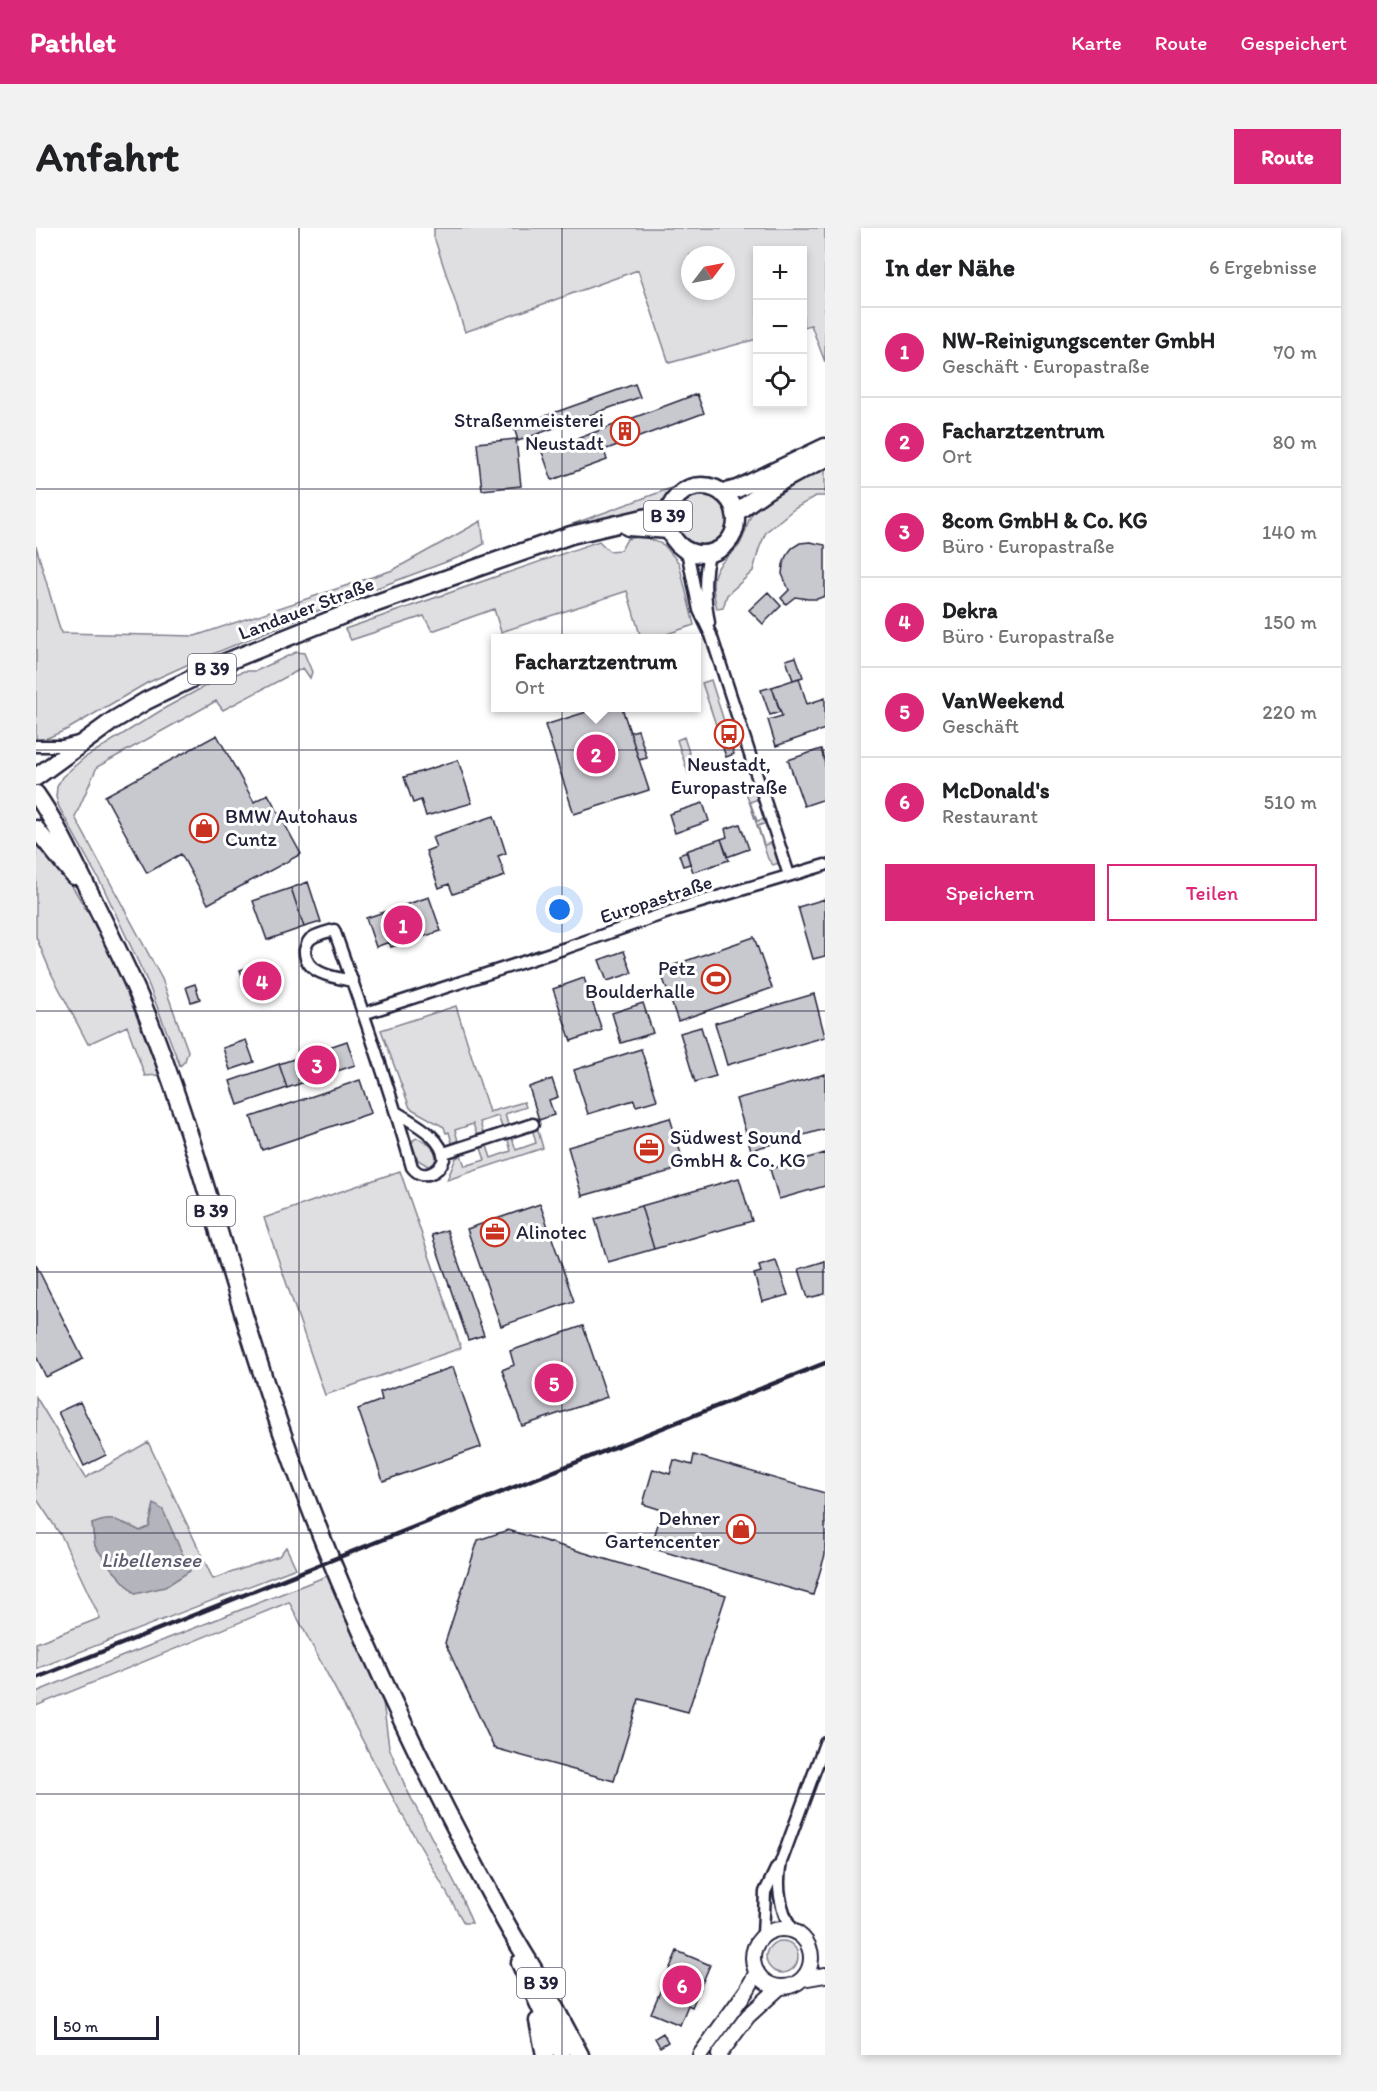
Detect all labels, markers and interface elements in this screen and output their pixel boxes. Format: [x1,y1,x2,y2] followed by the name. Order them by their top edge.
[30,25,116,59] text: Pathlet
[1071,30,1122,55] text: Karte
[1155,30,1208,55] text: Route
[1241,30,1347,55] text: Gespeichert
[1234,129,1341,184] button: Route
[36,131,179,182] text: Anfahrt
[681,246,735,300] north arrow
[753,246,807,408] map controls
[753,246,807,300] button: +
[885,251,1015,283] text: In der Nähe
[1209,255,1317,279] text: 6 Ergebnisse
[753,300,807,354] button: −
[942,327,1215,354] text: NW-Reinigungscenter GmbH
[900,340,909,364] text: 1
[1273,340,1317,364] text: 70 m
[753,354,807,408] button: locate
[942,354,1149,378] text: Geschäft · Europastraße
[454,408,604,455] place label: Straßenmeisterei Neustadt
[609,415,641,447] building icon: Straßenmeisterei Neustadt
[942,417,1104,444] text: Facharztzentrum
[899,430,910,454] text: 2
[1272,430,1317,454] text: 80 m
[942,444,972,468] text: Ort
[644,501,692,531] road number: B 39
[942,507,1148,534] text: 8com GmbH & Co. KG
[899,520,910,544] text: 3
[1262,520,1317,544] text: 140 m
[942,534,1115,558] text: Büro · Europastraße
[235,571,377,645] street label: Landauer Straße
[942,597,998,624] text: Dekra
[898,610,911,634] text: 4
[1264,610,1317,634] text: 150 m
[942,624,1115,648] text: Büro · Europastraße
[491,634,701,712] popup
[515,648,677,675] text: Facharztzentrum
[188,654,236,684] road number: B 39
[515,675,545,699] text: Ort
[942,687,1064,714] text: VanWeekend
[899,700,910,724] text: 5
[1262,700,1317,724] text: 220 m
[942,714,1019,738] text: Geschäft
[713,718,745,750] bus stop icon: Neustadt, Europastraße
[576,732,616,776] pin: 2
[671,752,787,799] place label: Neustadt, Europastraße
[942,777,1050,804] text: McDonald's
[899,790,910,814] text: 6
[1264,790,1317,814] text: 510 m
[225,804,358,851] place label: BMW Autohaus Cuntz
[942,804,1038,828] text: Restaurant
[188,812,220,844] shop icon: BMW Autohaus Cuntz
[885,864,1095,921] button: Speichern
[1107,864,1317,921] button: Teilen
[597,870,715,928] street label: Europastraße
[545,895,574,924] your location
[384,902,422,948] pin: 1
[585,956,695,1003] place label: Petz Boulderhalle
[242,958,282,1004] pin: 4
[700,963,732,995] sports icon: Petz Boulderhalle
[298,1042,336,1088] pin: 3
[670,1125,806,1172] place label: Südwest Sound GmbH & Co. KG
[633,1132,665,1164] office icon: Südwest Sound GmbH & Co. KG
[187,1196,235,1226] road number: B 39
[479,1216,511,1248] office icon: Alinotec
[516,1220,587,1244] place label: Alinotec
[534,1360,574,1406] pin: 5
[605,1506,720,1553] place label: Dehner Gartencenter
[725,1513,757,1545] shop icon: Dehner Gartencenter
[101,1547,202,1572] water label: Libellensee
[662,1962,702,2008] pin: 6
[517,1968,565,1998] road number: B 39
[54,2013,159,2040] scale bar
[63,2017,98,2036] text: 50 m

